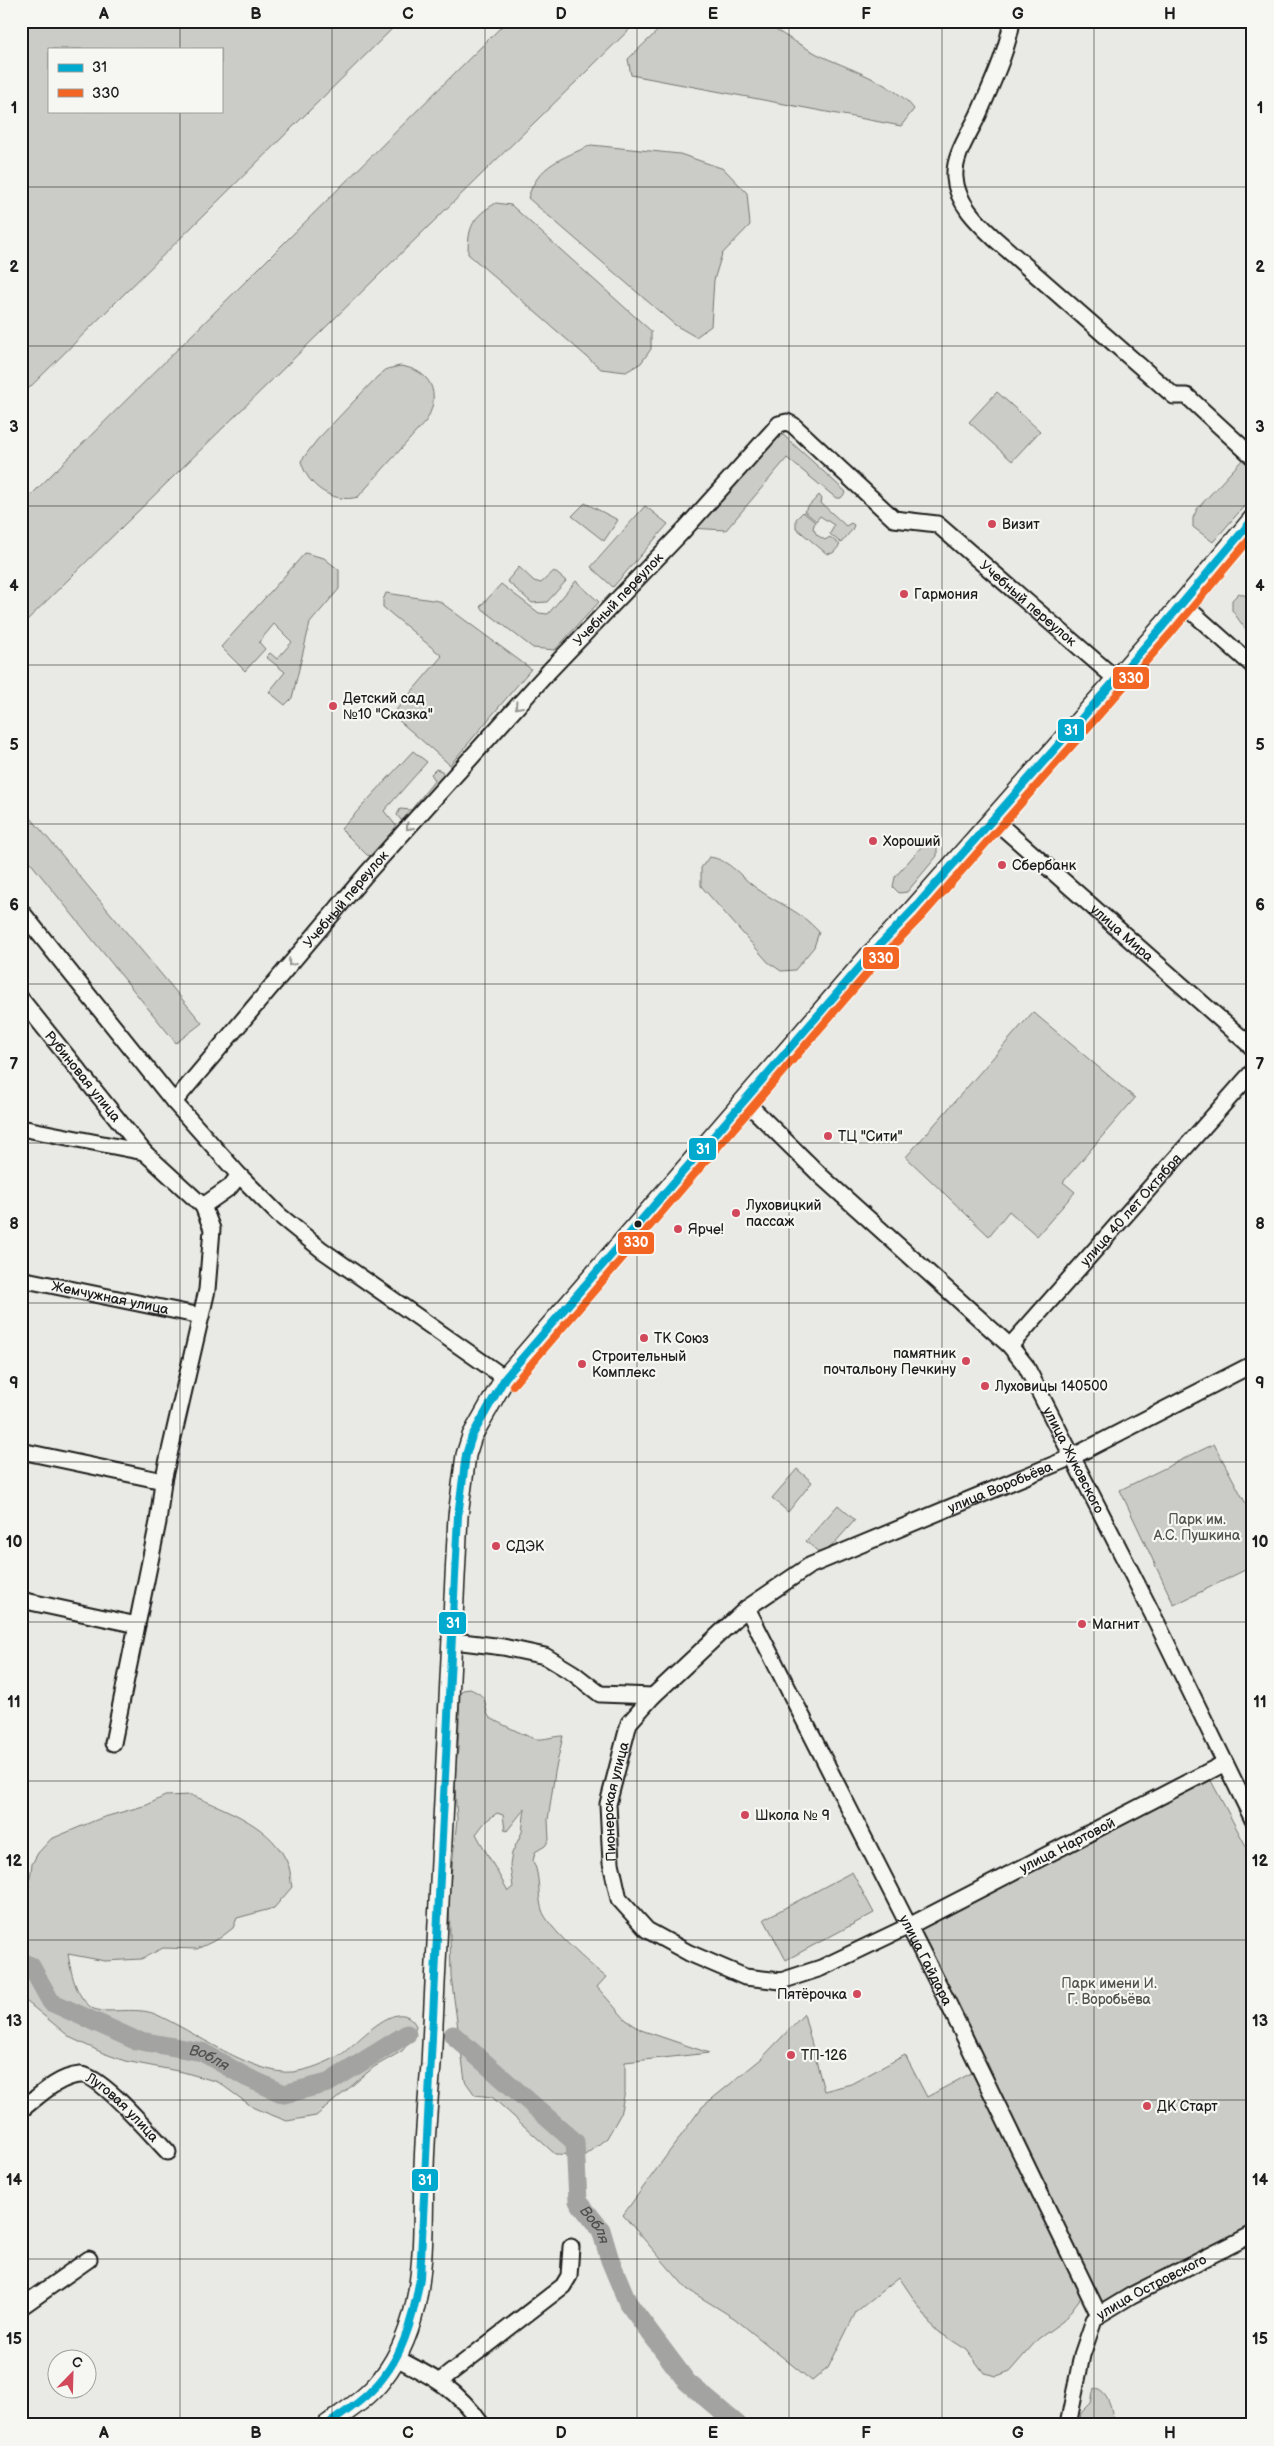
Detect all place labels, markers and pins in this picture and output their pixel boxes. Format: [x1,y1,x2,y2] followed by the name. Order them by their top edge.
[1002,516,1040,533] place label: Визит
[986,518,998,530] marker: Визит
[914,586,978,603] place label: Гармония
[898,588,910,600] marker: Гармония
[343,690,433,723] place label: Детский сад №10 "Сказка"
[327,700,339,712] marker: Детский сад №10 "Сказка"
[883,833,941,850] place label: Хороший
[867,835,879,847] marker: Хороший
[1012,857,1077,874] place label: Сбербанк
[996,859,1008,871] marker: Сбербанк
[838,1128,903,1145] place label: ТЦ "Сити"
[822,1130,834,1142] marker: ТЦ "Сити"
[745,1197,822,1230] place label: Луховицкий пассаж
[730,1207,742,1219] marker: Луховицкий пассаж
[633,1219,643,1229] unlabelled marker
[688,1221,724,1238] place label: Ярче!
[672,1223,684,1235] marker: Ярче!
[654,1330,709,1347] place label: ТК Союз
[638,1332,650,1344] marker: ТК Союз
[823,1345,957,1378] place label: памятник почтальону Печкину
[592,1348,686,1381] place label: Строительный Комплекс
[960,1355,972,1367] marker: памятник почтальону Печкину
[576,1358,588,1370] marker: Строительный Комплекс
[994,1378,1108,1395] place label: Луховицы 140500
[979,1380,991,1392] marker: Луховицы 140500
[506,1538,545,1555] place label: СДЭК
[490,1540,502,1552] marker: СДЭК
[1092,1616,1140,1633] place label: Магнит
[1076,1618,1088,1630] marker: Магнит
[755,1807,830,1824] place label: Школа № 9
[739,1809,751,1821] marker: Школа № 9
[777,1986,848,2003] place label: Пятёрочка
[851,1988,863,2000] marker: Пятёрочка
[801,2047,847,2064] place label: ТП-126
[785,2049,797,2061] marker: ТП-126
[1157,2098,1218,2115] place label: ДК Старт
[1141,2100,1153,2112] marker: ДК Старт

